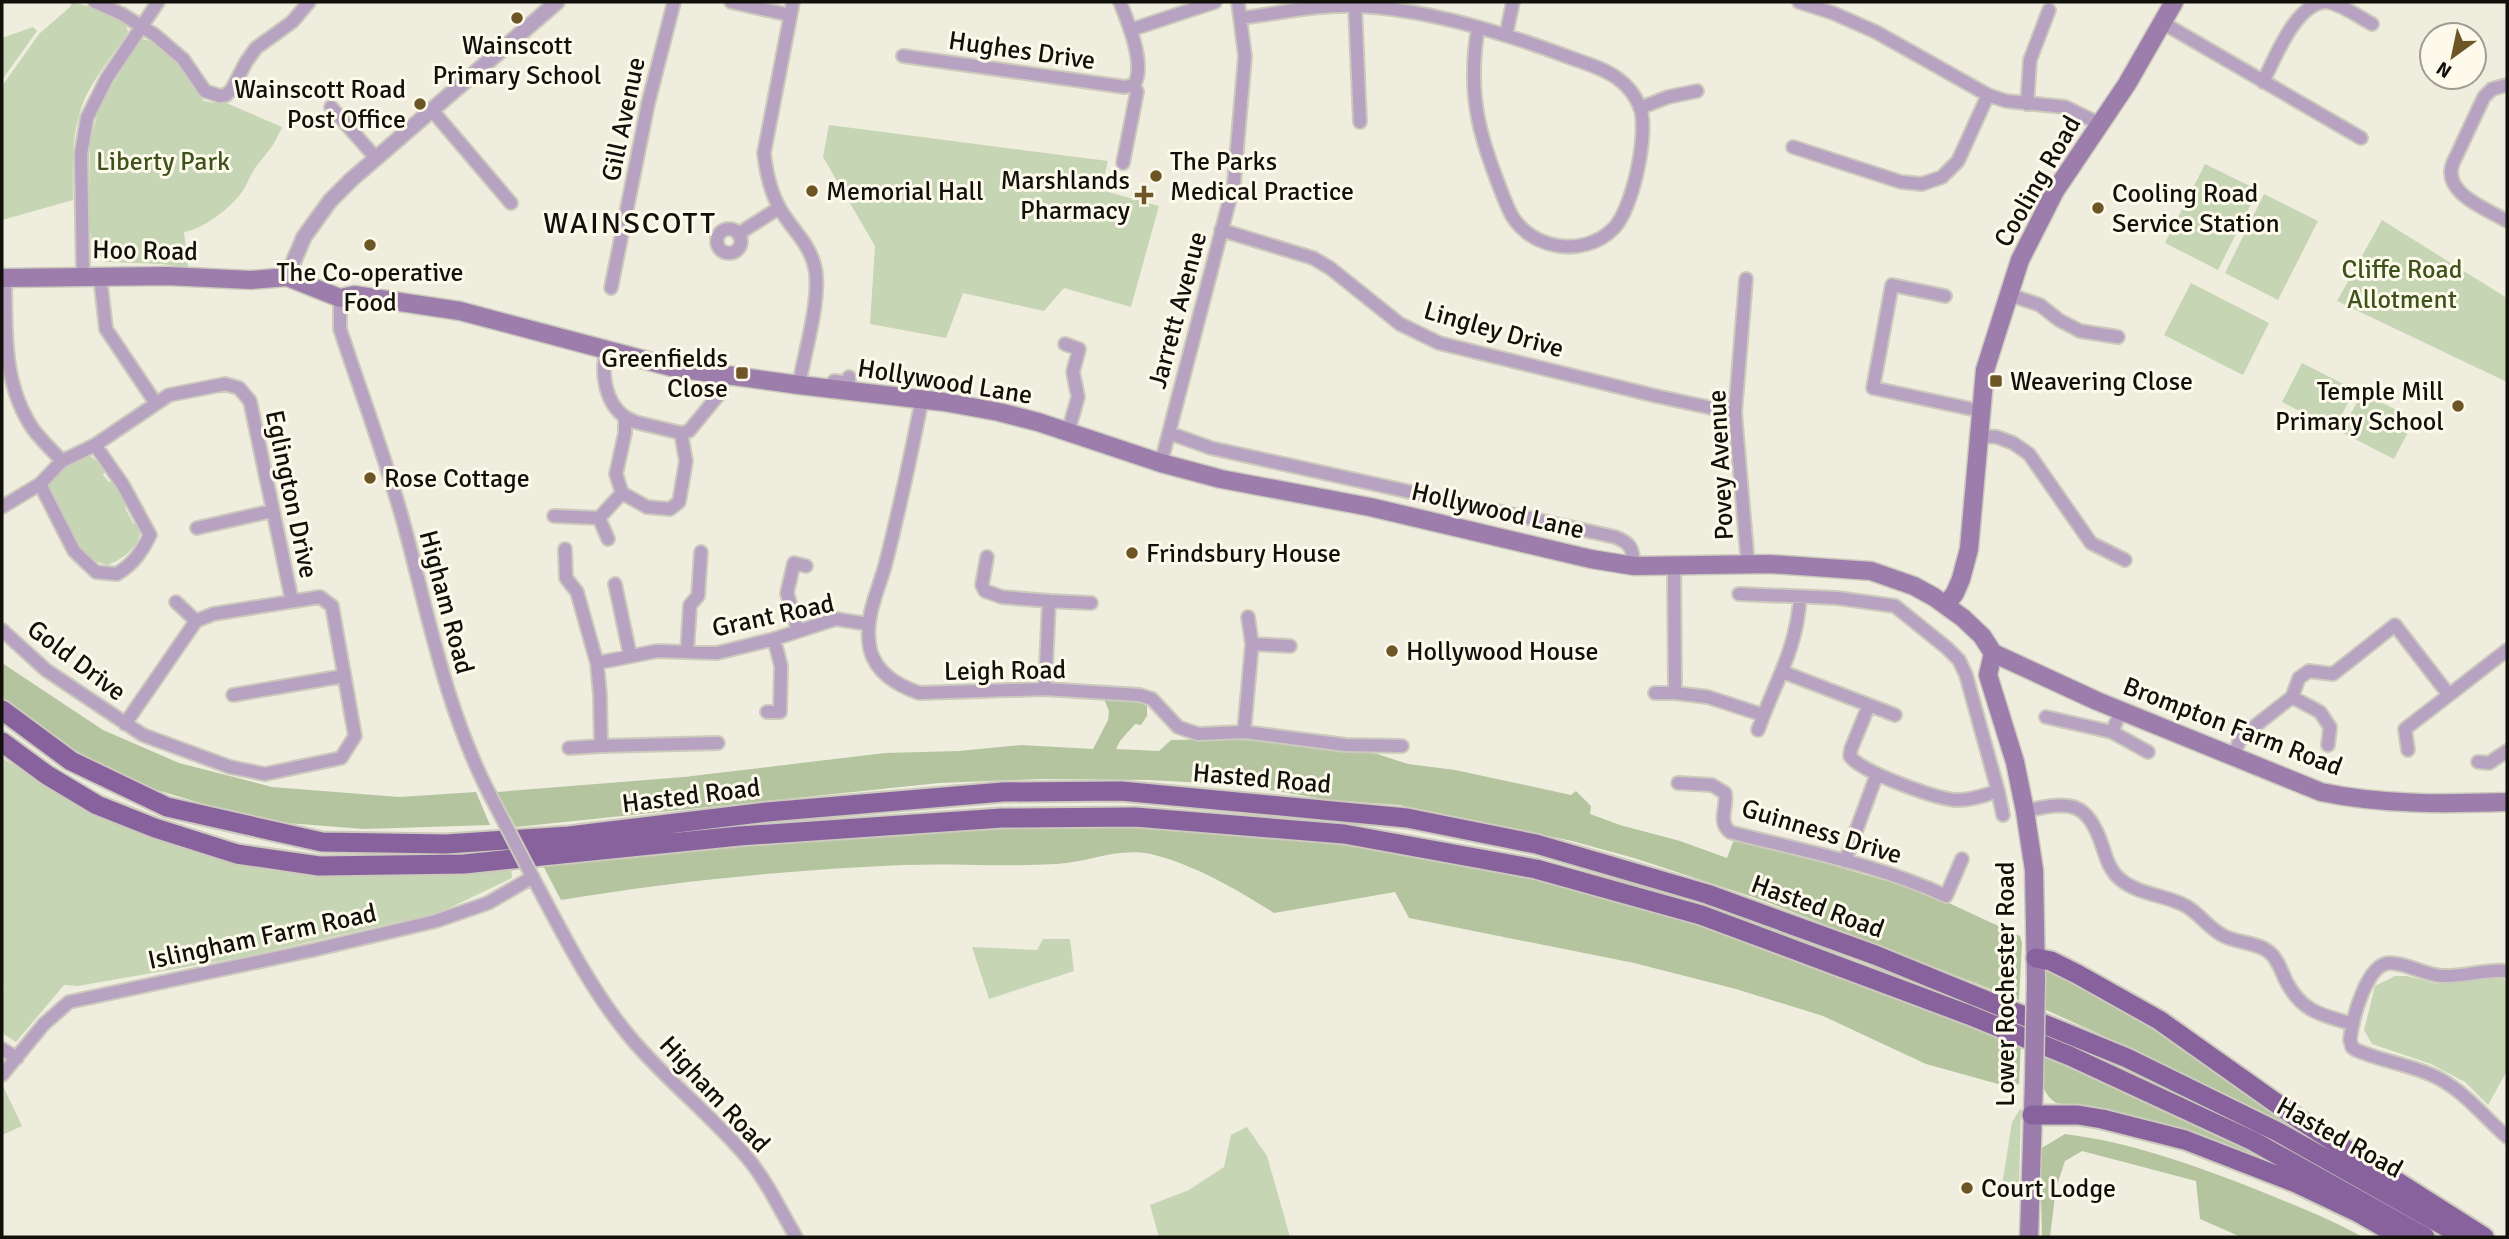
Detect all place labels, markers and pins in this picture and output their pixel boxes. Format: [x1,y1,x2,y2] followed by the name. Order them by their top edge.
[509,10,525,26] marker: Wainscott Primary School
[433,30,601,92] place label: Wainscott Primary School
[234,74,406,136] place label: Wainscott Road Post Office
[412,96,428,112] marker: Wainscott Road Post Office
[1170,146,1354,208] place label: The Parks Medical Practice
[1001,165,1130,227] place label: Marshlands Pharmacy
[1148,168,1164,184] marker: The Parks Medical Practice
[826,176,984,208] place label: Memorial Hall
[2112,178,2280,240] place label: Cooling Road Service Station
[804,183,820,199] marker: Memorial Hall
[1136,187,1152,203] marker: Marshlands Pharmacy
[2090,200,2106,216] marker: Cooling Road Service Station
[362,237,378,253] marker: The Co-operative Food
[277,257,464,319] place label: The Co-operative Food
[601,343,728,405] place label: Greenfields Close
[734,365,750,381] marker: Greenfields Close
[2010,366,2193,398] place label: Weavering Close
[1988,373,2004,389] marker: Weavering Close
[2275,376,2444,438] place label: Temple Mill Primary School
[2450,398,2466,414] marker: Temple Mill Primary School
[384,463,530,495] place label: Rose Cottage
[362,470,378,486] marker: Rose Cottage
[1146,538,1341,570] place label: Frindsbury House
[1124,545,1140,561] marker: Frindsbury House
[1406,636,1599,668] place label: Hollywood House
[1384,643,1400,659] marker: Hollywood House
[1981,1173,2116,1205] place label: Court Lodge
[1959,1180,1975,1196] marker: Court Lodge

